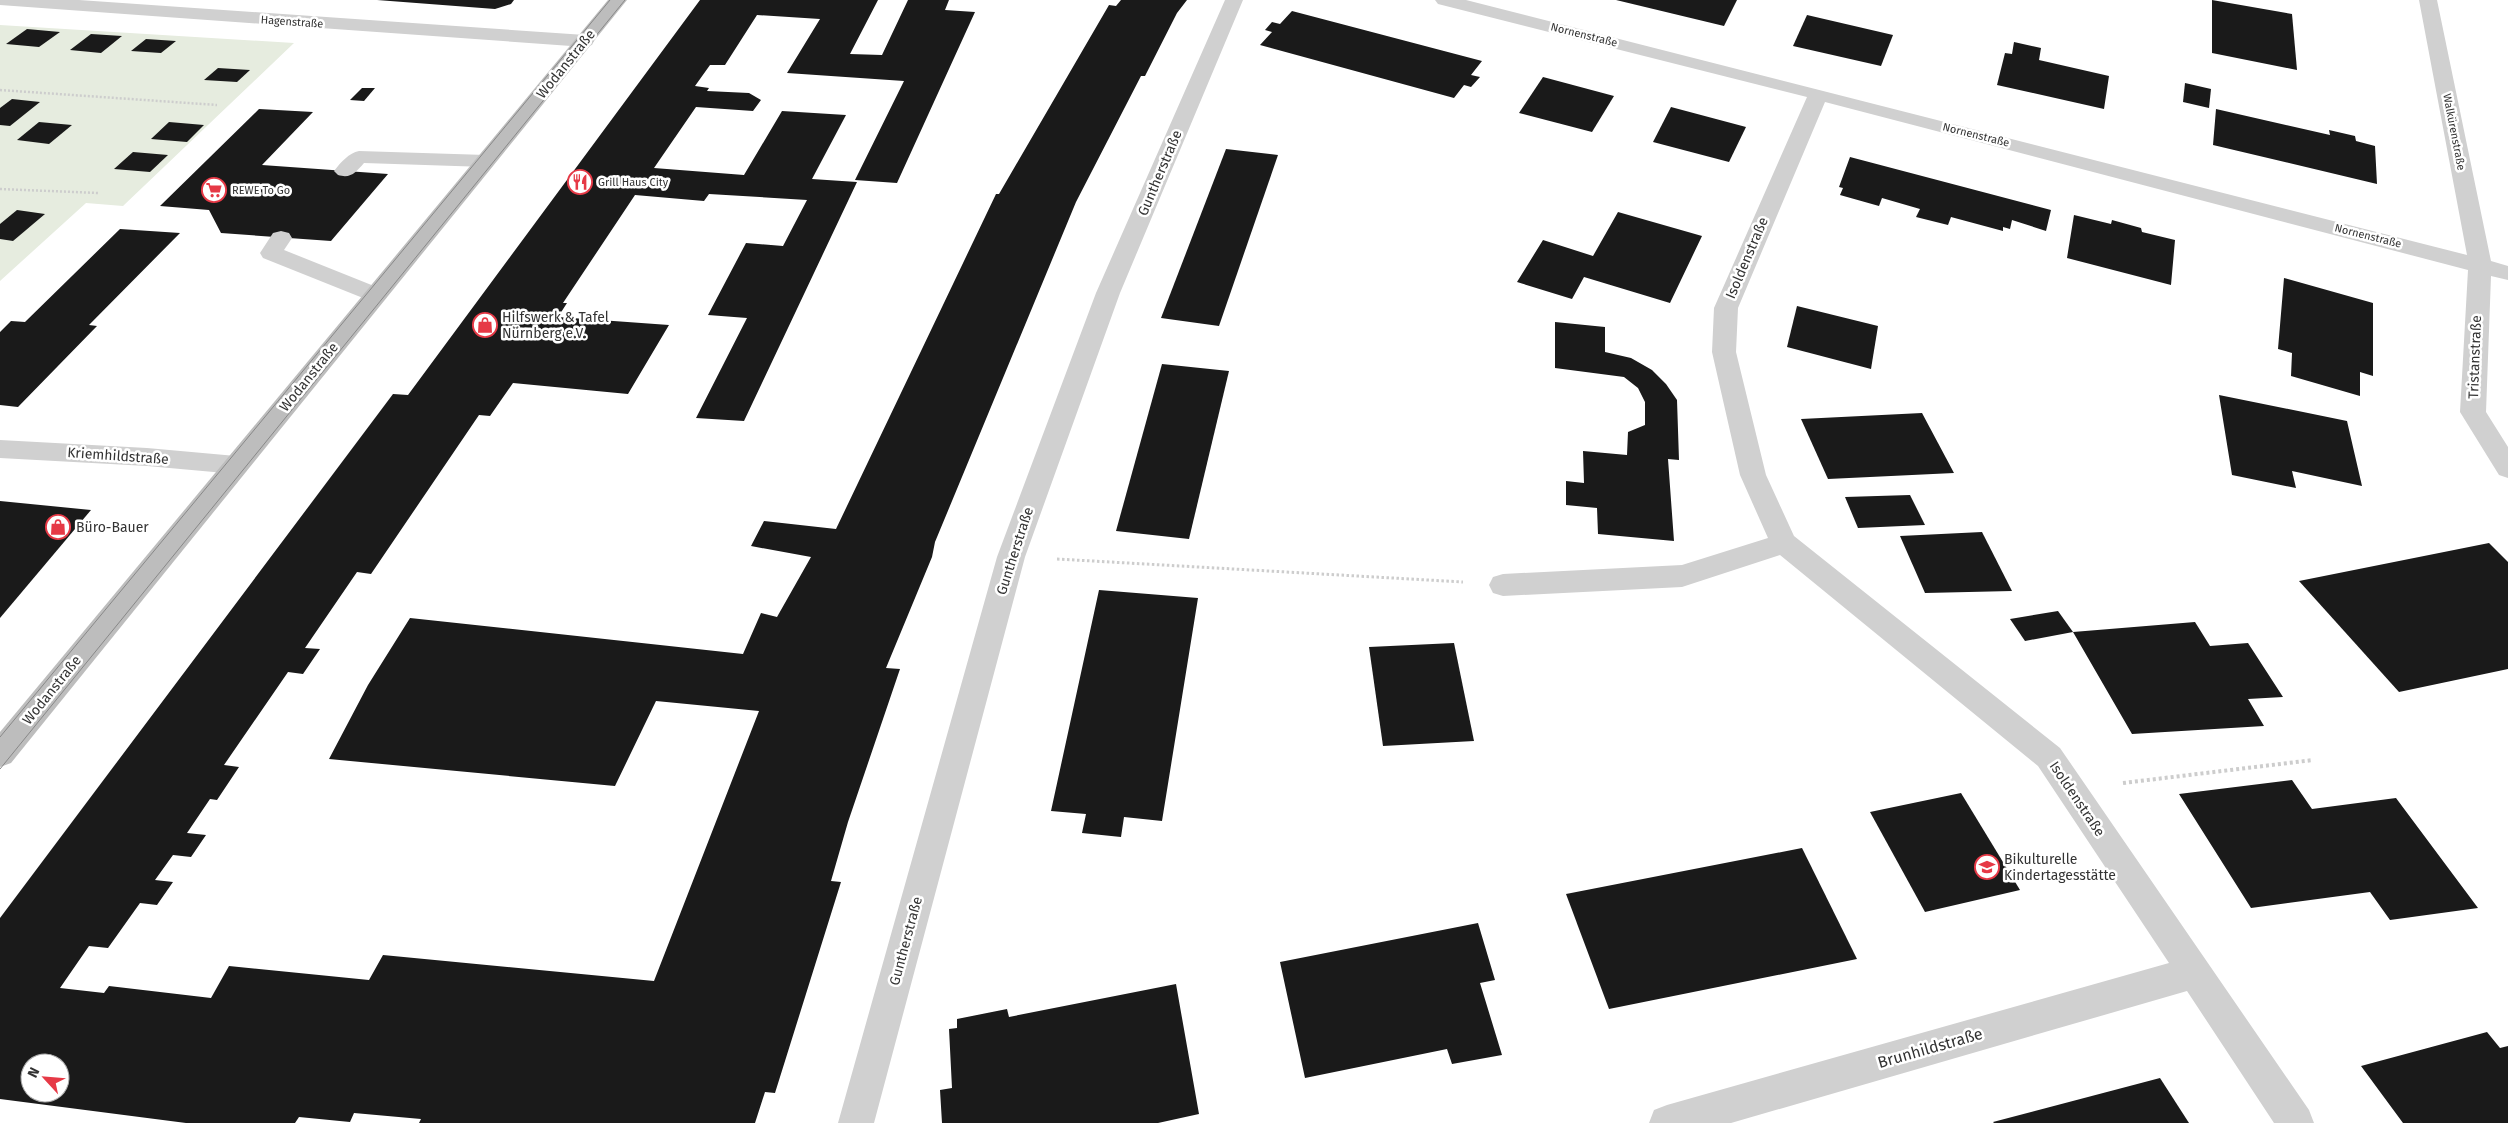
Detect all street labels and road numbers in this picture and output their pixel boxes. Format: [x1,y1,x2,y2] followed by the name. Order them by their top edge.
[260,13,324,31] street label: Hagenstraße
[1549,20,1619,50] street label: Nornenstraße
[533,26,599,102] street label: Wodanstraße
[2440,93,2468,171] street label: Walkürenstraße
[1941,120,2011,150] street label: Nornenstraße
[1134,128,1186,218] street label: Guntherstraße
[1722,215,1772,301] street label: Isoldenstraße
[2333,221,2403,251] street label: Nornenstraße
[2465,315,2485,399] street label: Tristanstraße
[276,339,342,415] street label: Wodanstraße
[67,444,169,468] street label: Kriemhildstraße
[993,505,1037,597] street label: Guntherstraße
[19,652,85,728] street label: Wodanstraße
[2046,758,2108,840] street label: Isoldenstraße
[886,895,926,987] street label: Guntherstraße
[1875,1024,1985,1072] street label: Brunhildstraße

